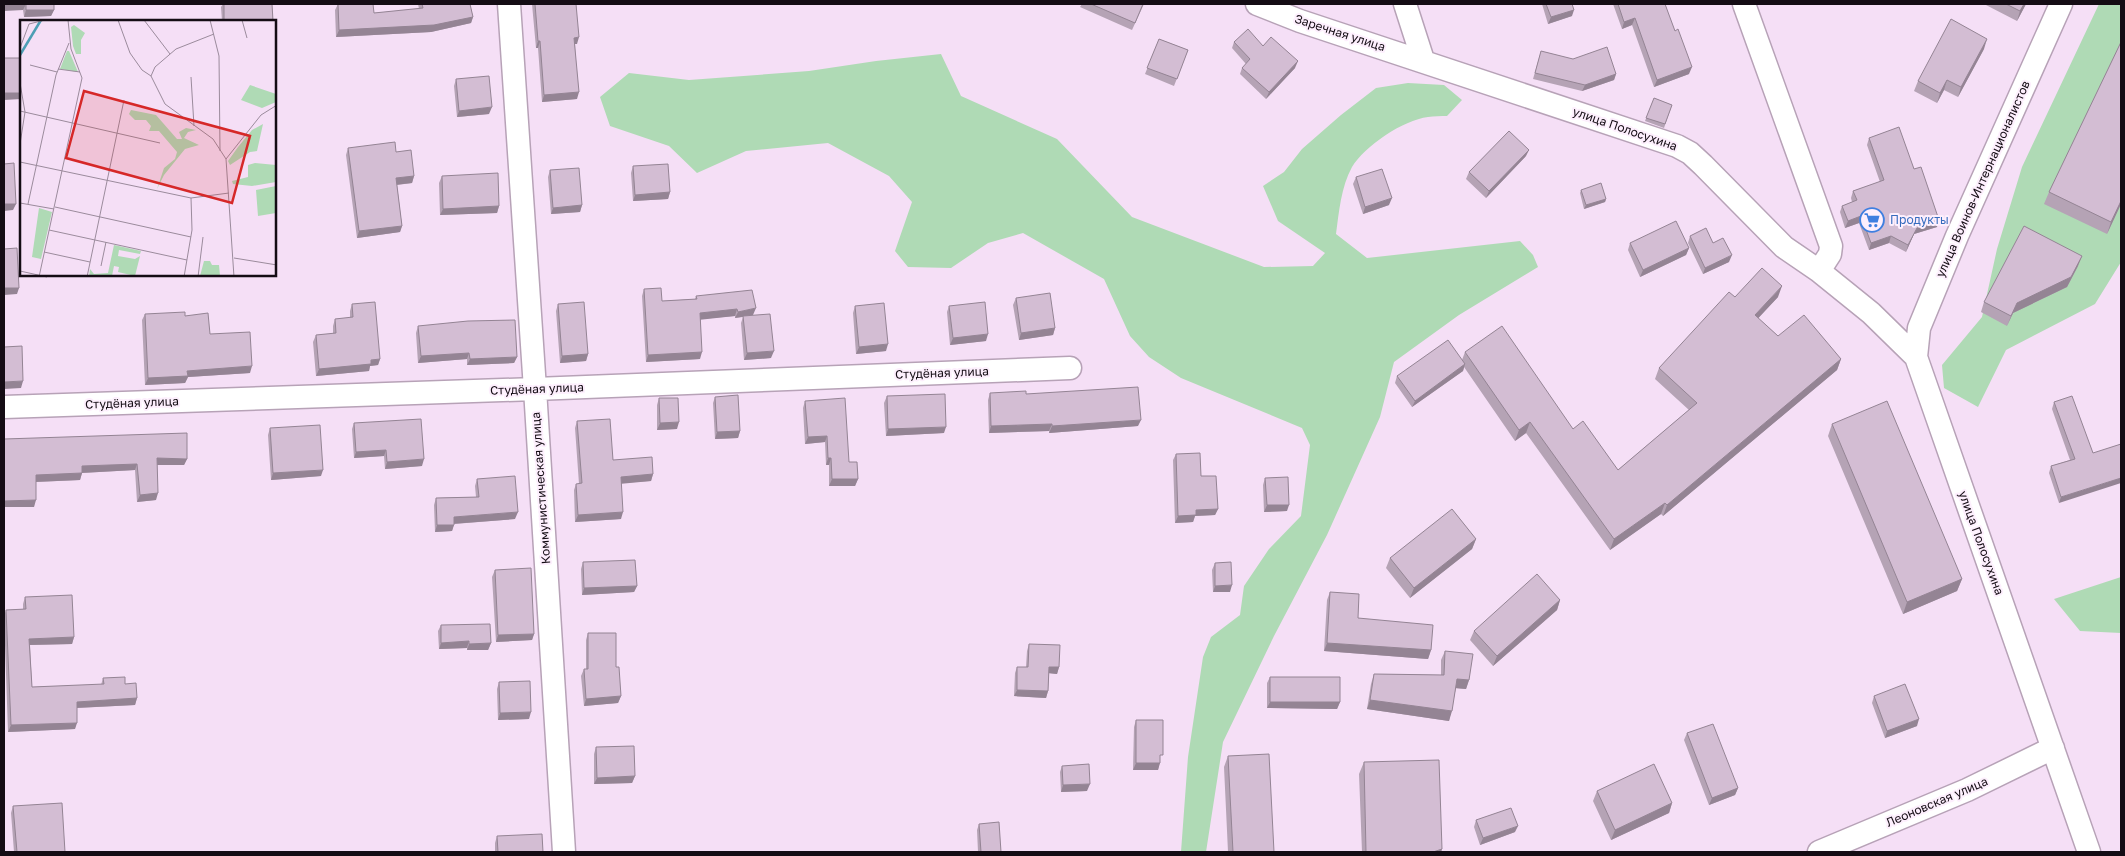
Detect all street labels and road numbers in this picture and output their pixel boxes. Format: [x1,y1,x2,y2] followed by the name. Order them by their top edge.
[1293,11,1387,54] street label: Заречная улица
[1932,78,2033,280] street label: улица Воинов-Интернационалистов
[1571,104,1679,153] street label: улица Полосухина
[895,363,989,382] street label: Студёная улица
[490,379,584,398] street label: Студёная улица
[85,393,179,412] street label: Студёная улица
[528,411,553,565] street label: Коммунистическая улица
[1956,489,2007,597] street label: улица Полосухина
[1884,773,1990,830] street label: Леоновская улица

